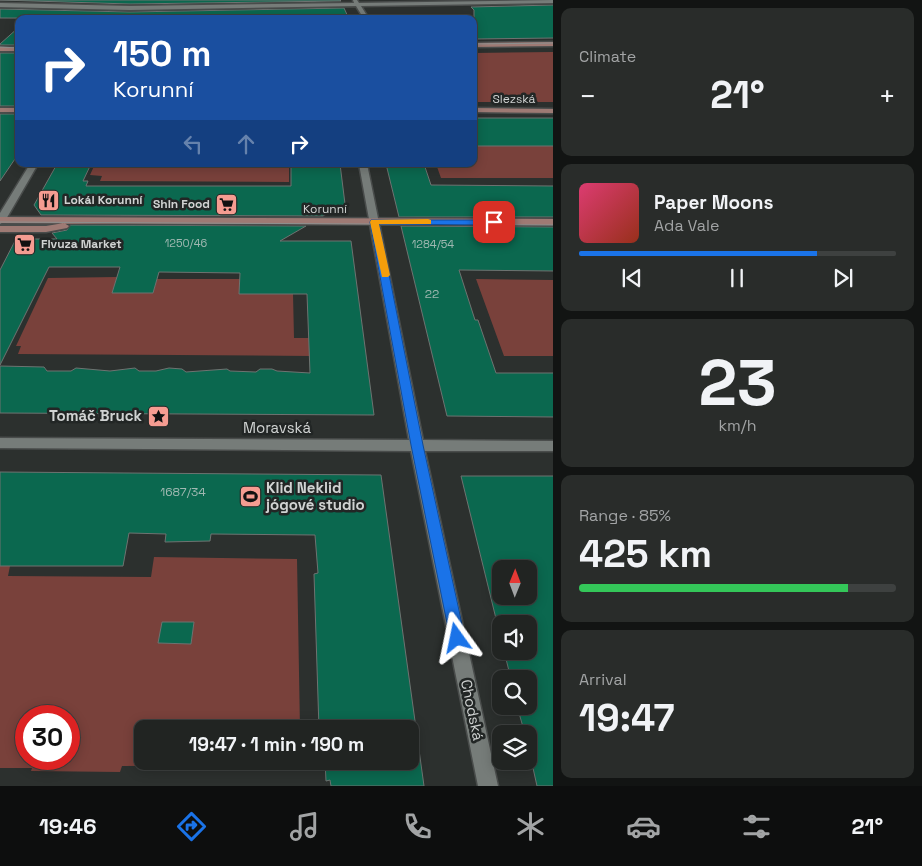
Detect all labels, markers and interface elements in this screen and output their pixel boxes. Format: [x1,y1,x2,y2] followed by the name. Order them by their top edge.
[113,32,211,76] text: 150 m
[30,35,95,100] icon: right
[579,46,636,67] text: Climate
[710,71,765,119] text: 21°
[113,75,194,103] text: Korunní
[579,78,596,114] text: −
[879,78,896,114] text: +
[493,91,536,107] street label: Slezská
[179,130,207,158] icon: left
[232,130,260,158] icon: ahead
[285,130,313,158] icon: right
[36,188,60,212] restaurant icon: Lokál Korunní
[654,190,773,215] text: Paper Moons
[64,192,143,208] place label: Lokál Korunní
[214,192,238,216] supermarket icon: Shin Food
[153,196,210,212] place label: Shin Food
[303,201,347,217] street label: Korunní
[473,201,515,243] pin
[480,208,508,236] icon: arrive
[654,215,719,236] text: Ada Vale
[13,232,37,256] supermarket icon: Fivuza Market
[41,236,122,252] place label: Fivuza Market
[165,236,208,250] house number: 1250/46
[412,237,454,251] house number: 1284/54
[618,264,646,292] icon: previous
[723,264,751,292] icon: pause
[829,264,857,292] icon: next
[425,286,439,302] house number: 22
[698,341,777,424] text: 23
[146,404,170,428] place icon: Tomáč Bruck
[49,406,143,425] place label: Tomáč Bruck
[718,415,757,436] text: km/h
[243,418,311,437] street label: Moravská
[265,478,365,514] place label: Klid Neklid jógové studio
[160,484,206,500] house number: 1687/34
[238,485,262,509] sports icon: Klid Neklid jógové studio
[579,505,671,526] text: Range · 85%
[579,530,712,578] text: 425 km
[492,560,538,605] north arrow
[492,560,537,770] map controls
[430,611,482,663] position arrow
[492,615,537,660] button: sound
[579,669,627,690] text: Arrival
[492,670,537,715] button: search
[457,678,488,743] street label: Chodská
[579,694,675,742] text: 19:47
[15,705,80,770] speed limit sign: 30
[492,725,537,770] button: layers
[189,732,364,757] text: 19:47 · 1 min · 190 m
[174,809,209,844] icon: directions
[287,809,322,844] icon: music
[400,809,435,844] icon: phone
[513,809,548,844] icon: climate
[626,809,661,844] icon: car
[739,809,774,844] icon: filters
[39,812,97,840] text: 19:46
[851,812,883,840] text: 21°

